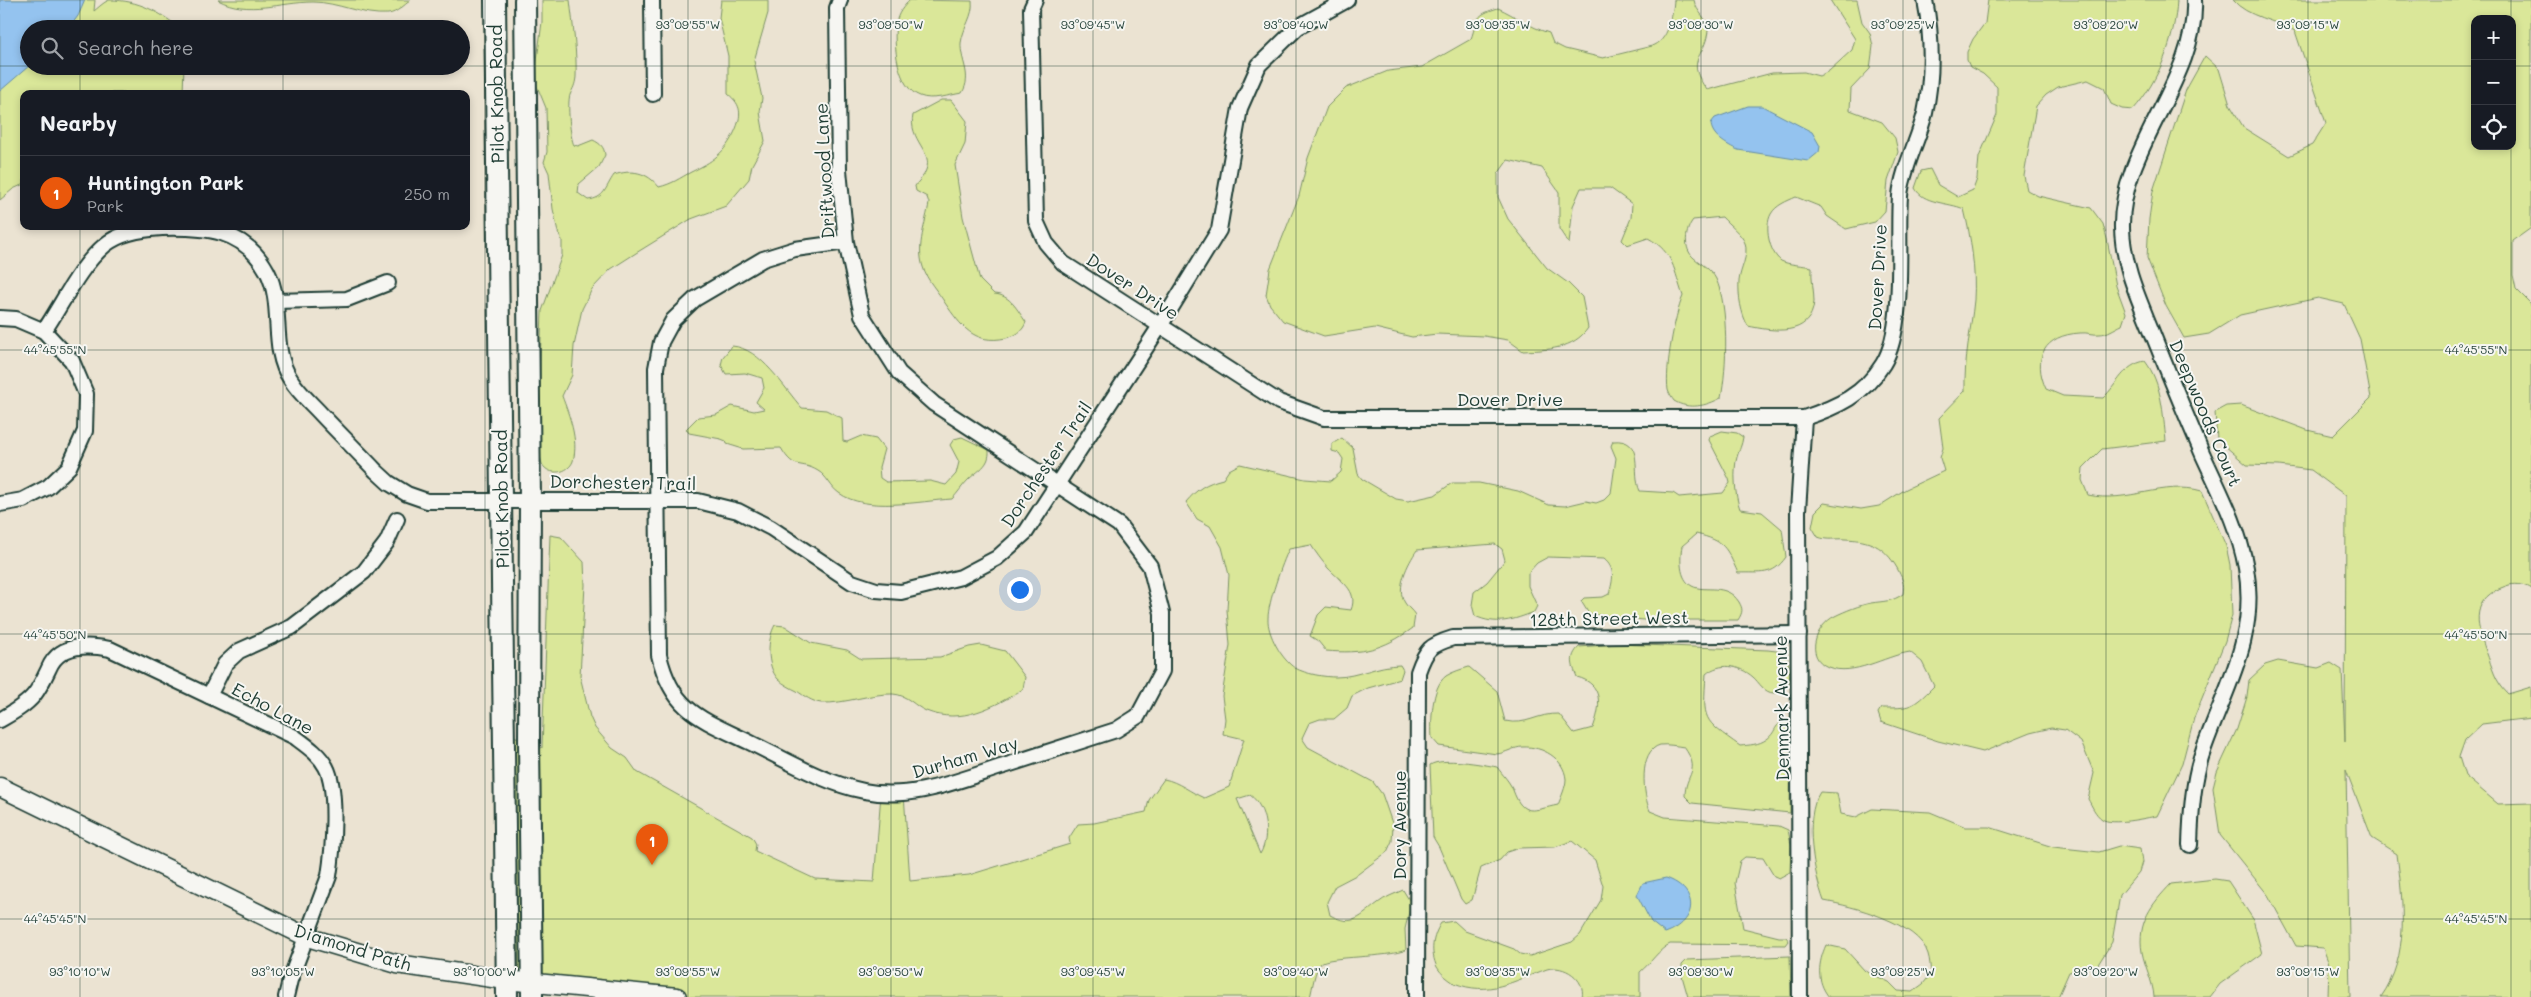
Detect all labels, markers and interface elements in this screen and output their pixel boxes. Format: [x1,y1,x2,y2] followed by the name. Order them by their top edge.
[2471,15,2516,150] map controls
[2471,15,2516,60] button: +
[656,16,720,32] text: 93°09'55"W
[858,16,924,32] text: 93°09'50"W
[1061,16,1125,32] text: 93°09'45"W
[1263,16,1329,32] text: 93°09'40"W
[1466,16,1530,32] text: 93°09'35"W
[1668,16,1734,32] text: 93°09'30"W
[1871,16,1935,32] text: 93°09'25"W
[2074,16,2138,32] text: 93°09'20"W
[2276,16,2340,32] text: 93°09'15"W
[20,20,470,75] search box
[483,24,509,164] street label: Pilot Knob Road
[38,34,66,62] icon: search
[78,35,194,60] text: Search here
[2471,60,2516,105] button: −
[808,102,840,240] street label: Driftwood Lane
[2471,105,2516,150] button: locate
[40,109,117,136] text: Nearby
[87,170,244,195] text: Huntington Park
[52,183,60,204] text: 1
[404,183,450,204] text: 250 m
[87,195,123,216] text: Park
[1862,223,1892,331] street label: Dover Drive
[1082,247,1184,325] street label: Dover Drive
[2164,336,2248,490] street label: Deepwoods Court
[24,341,86,357] text: 44°45'55"N
[2445,341,2507,357] text: 44°45'55"N
[1457,387,1563,411] street label: Dover Drive
[995,396,1097,532] street label: Dorchester Trail
[488,429,514,569] street label: Pilot Knob Road
[549,469,697,495] street label: Dorchester Trail
[1007,577,1033,603] your location
[1529,605,1689,631] street label: 128th Street West
[24,626,86,642] text: 44°45'50"N
[2445,626,2507,642] text: 44°45'50"N
[1768,635,1794,781] street label: Denmark Avenue
[228,676,318,740] street label: Echo Lane
[909,730,1021,784] street label: Durham Way
[1387,770,1411,880] street label: Dory Avenue
[636,824,668,865] pin: 1
[24,910,86,926] text: 44°45'45"N
[2445,910,2507,926] text: 44°45'45"N
[291,918,415,976] street label: Diamond Path
[49,963,111,979] text: 93°10'10"W
[251,963,315,979] text: 93°10'05"W
[453,963,517,979] text: 93°10'00"W
[656,963,720,979] text: 93°09'55"W
[858,963,924,979] text: 93°09'50"W
[1061,963,1125,979] text: 93°09'45"W
[1263,963,1329,979] text: 93°09'40"W
[1466,963,1530,979] text: 93°09'35"W
[1668,963,1734,979] text: 93°09'30"W
[1871,963,1935,979] text: 93°09'25"W
[2074,963,2138,979] text: 93°09'20"W
[2276,963,2340,979] text: 93°09'15"W

